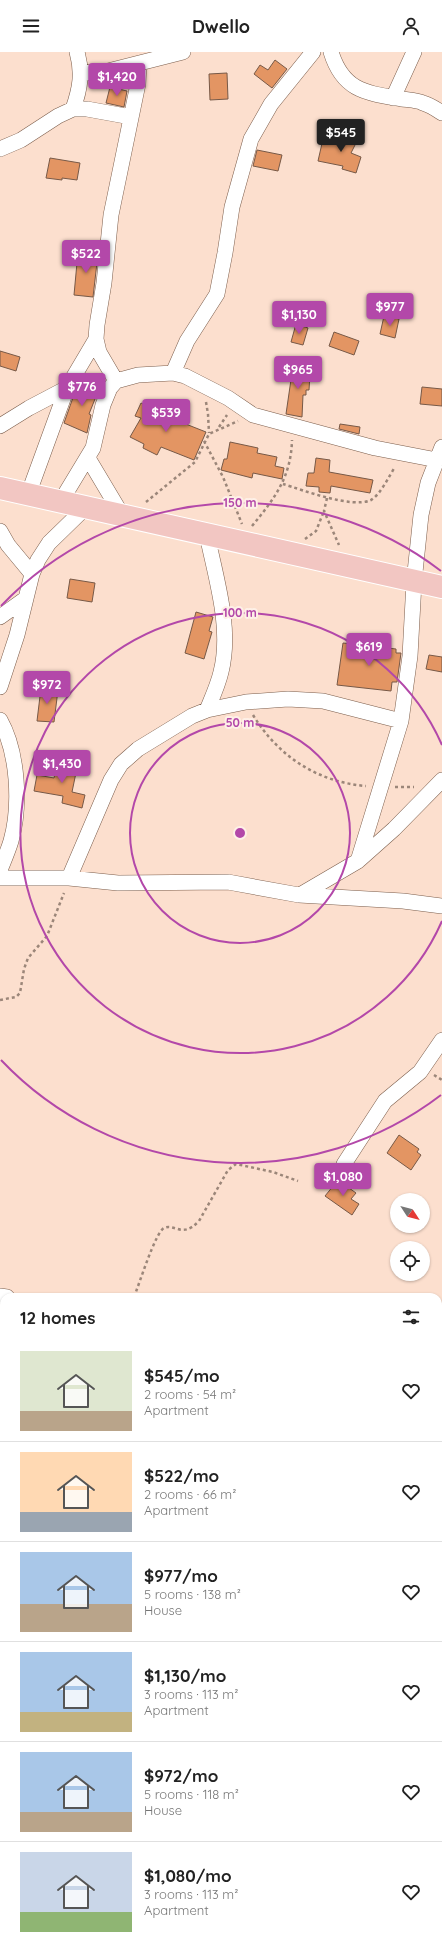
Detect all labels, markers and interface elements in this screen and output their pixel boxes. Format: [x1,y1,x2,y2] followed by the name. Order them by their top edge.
[20,15,42,37] icon: menu
[192,15,250,38] text: Dwello
[400,15,422,37] icon: person
[84,63,150,97] pin: $1,420
[97,68,137,84] text: $1,420
[317,119,365,153] pin: $545
[326,124,356,140] text: $545
[62,240,110,274] pin: $522
[71,245,101,261] text: $522
[366,293,414,327] pin: $977
[375,298,405,314] text: $977
[266,301,332,335] pin: $1,130
[281,306,317,322] text: $1,130
[274,356,322,390] pin: $965
[283,361,313,377] text: $965
[58,373,106,407] pin: $776
[68,378,96,394] text: $776
[142,399,190,433] pin: $539
[151,404,181,420] text: $539
[223,495,257,510] text: 150 m
[223,605,257,620] text: 100 m
[345,633,393,667] pin: $619
[355,638,383,654] text: $619
[23,671,71,705] pin: $972
[32,676,62,692] text: $972
[226,715,254,730] text: 50 m
[29,750,95,784] pin: $1,430
[42,755,82,771] text: $1,430
[233,826,247,840] centre of rings
[310,1163,376,1197] pin: $1,080
[323,1168,363,1184] text: $1,080
[390,1193,430,1233] north arrow
[390,1193,430,1281] map controls
[390,1241,430,1281] button: locate
[400,1306,422,1328] icon: filters
[20,1307,96,1328] text: 12 homes
[144,1365,220,1386] text: $545/mo
[52,1367,100,1415] icon: home
[400,1380,422,1402] icon: heart
[144,1386,236,1402] text: 2 rooms · 54 m²
[144,1402,209,1418] text: Apartment
[144,1465,219,1486] text: $522/mo
[52,1468,100,1516] icon: home
[400,1481,422,1503] icon: heart
[144,1486,236,1502] text: 2 rooms · 66 m²
[144,1502,209,1518] text: Apartment
[144,1565,218,1586] text: $977/mo
[52,1568,100,1616] icon: home
[400,1581,422,1603] icon: heart
[144,1586,241,1602] text: 5 rooms · 138 m²
[144,1602,182,1618] text: House
[144,1665,226,1686] text: $1,130/mo
[52,1668,100,1716] icon: home
[400,1681,422,1703] icon: heart
[144,1686,238,1702] text: 3 rooms · 113 m²
[144,1702,209,1718] text: Apartment
[144,1765,218,1786] text: $972/mo
[52,1768,100,1816] icon: home
[400,1781,422,1803] icon: heart
[144,1786,239,1802] text: 5 rooms · 118 m²
[144,1802,182,1818] text: House
[144,1865,232,1886] text: $1,080/mo
[52,1868,100,1916] icon: home
[400,1881,422,1903] icon: heart
[144,1886,238,1902] text: 3 rooms · 113 m²
[144,1902,209,1918] text: Apartment

